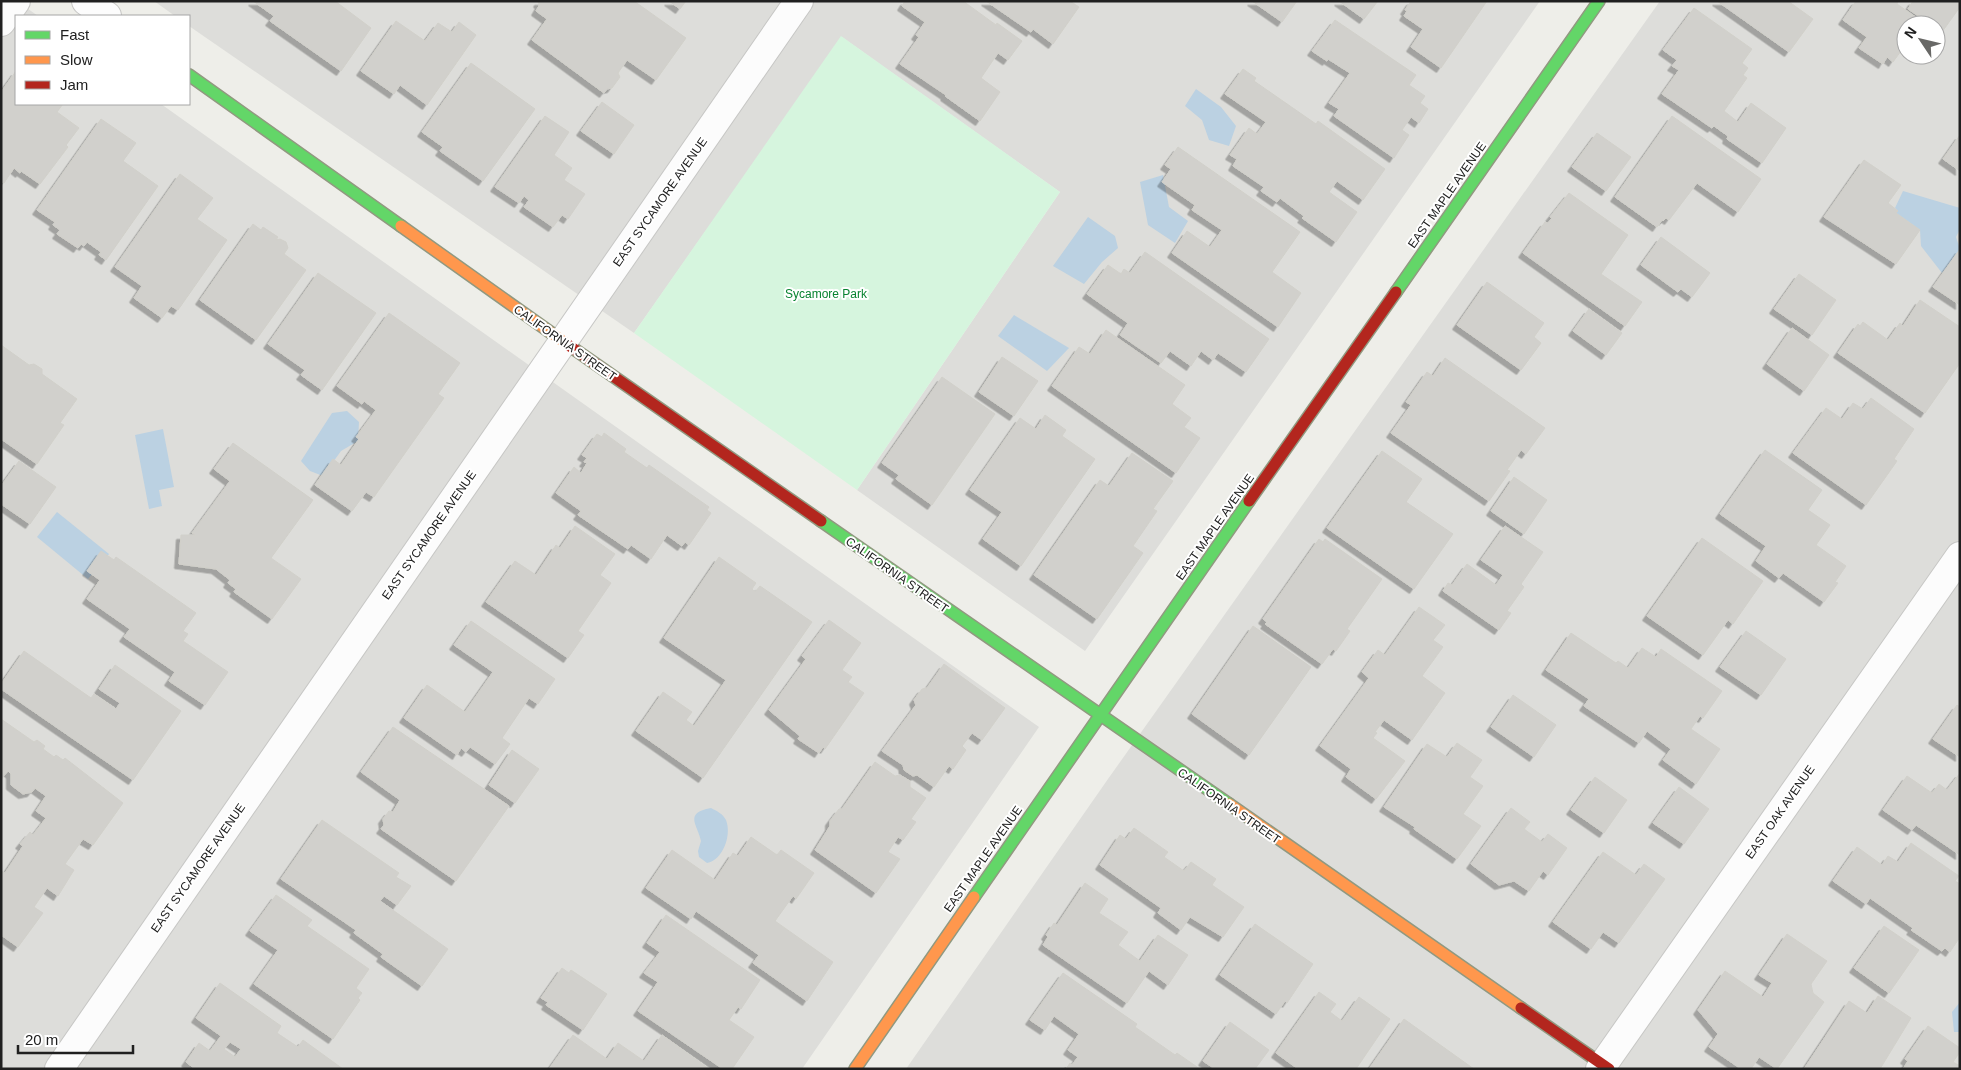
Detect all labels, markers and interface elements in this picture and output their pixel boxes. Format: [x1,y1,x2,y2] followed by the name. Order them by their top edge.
[15,15,190,105] legend
[1896,15,1946,65] north arrow
[1901,24,1920,41] text: N
[60,26,90,43] text: Fast
[60,51,93,68] text: Slow
[60,76,88,93] text: Jam
[610,135,710,269] street label: EAST SYCAMORE AVENUE
[1405,139,1489,251] street label: EAST MAPLE AVENUE
[785,287,868,301] park label: Sycamore Park
[511,302,620,384] street label: CALIFORNIA STREET
[379,468,479,602] street label: EAST SYCAMORE AVENUE
[1173,471,1257,583] street label: EAST MAPLE AVENUE
[843,534,952,616] street label: CALIFORNIA STREET
[1742,763,1818,861] street label: EAST OAK AVENUE
[1175,765,1284,847] street label: CALIFORNIA STREET
[148,801,248,935] street label: EAST SYCAMORE AVENUE
[941,803,1025,915] street label: EAST MAPLE AVENUE
[18,1022,132,1054] scale bar
[25,1031,58,1048] text: 20 m

